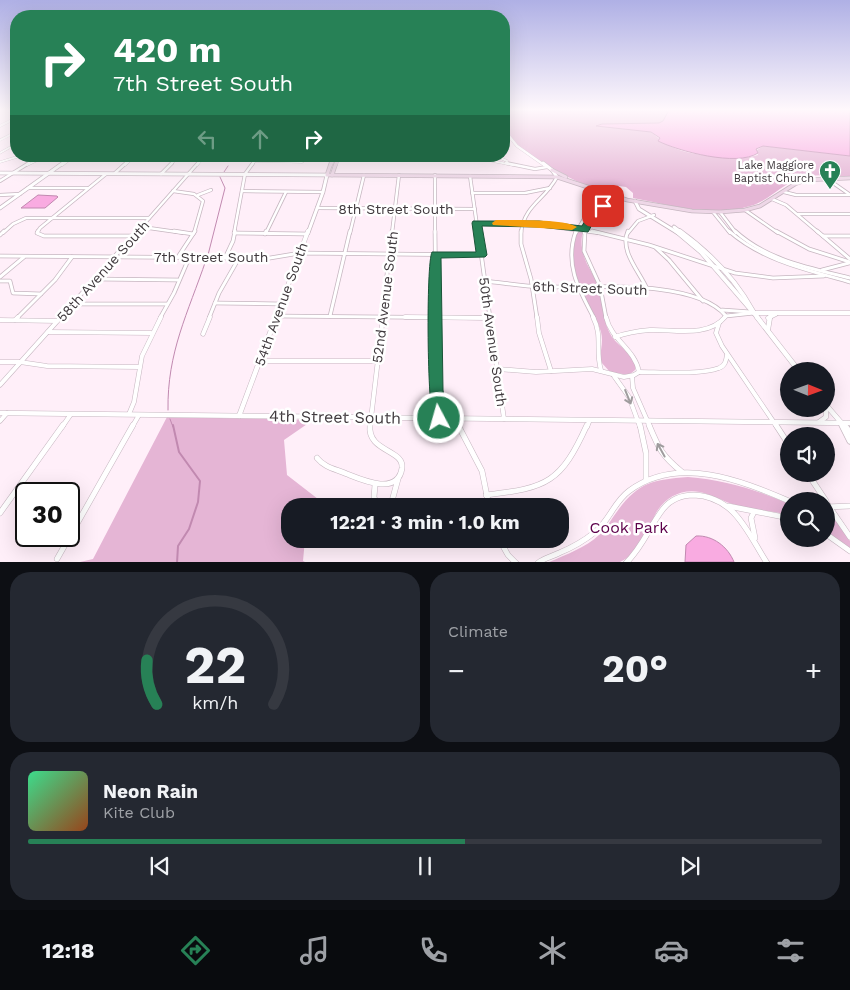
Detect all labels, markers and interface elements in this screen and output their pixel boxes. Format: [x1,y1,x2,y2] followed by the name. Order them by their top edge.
[113,29,222,71] text: 420 m
[30,30,95,95] icon: right
[113,71,293,96] text: 7th Street South
[193,125,221,153] icon: left
[246,125,274,153] icon: ahead
[299,125,327,153] icon: right
[734,159,814,185] place label: Lake Maggiore Baptist Church
[818,159,842,190] church icon: Lake Maggiore Baptist Church
[582,185,624,227] pin
[589,192,617,220] icon: arrive
[338,201,454,217] street label: 8th Street South
[53,217,153,325] street label: 58th Avenue South
[369,230,401,364] street label: 52nd Avenue South
[251,240,311,368] street label: 54th Avenue South
[154,249,268,265] street label: 7th Street South
[476,276,510,408] street label: 50th Avenue South
[532,278,648,298] street label: 6th Street South
[780,362,835,418] north arrow
[780,362,835,547] map controls
[624,389,634,404] one-way arrow
[412,391,464,443] position arrow
[269,406,401,428] street label: 4th Street South
[780,427,835,482] button: sound
[655,444,665,458] one-way arrow
[15,482,80,547] speed limit sign: 30
[780,492,835,547] button: search
[330,511,520,534] text: 12:21 · 3 min · 1.0 km
[590,518,668,537] park label: Cook Park
[448,622,508,641] text: Climate
[184,635,246,696] text: 22
[602,647,668,691] text: 20°
[448,654,465,687] text: −
[805,654,822,687] text: +
[192,692,238,713] text: km/h
[103,780,198,803] text: Neon Rain
[103,803,175,822] text: Kite Club
[146,852,174,880] icon: previous
[411,852,439,880] icon: pause
[676,852,704,880] icon: next
[178,933,213,968] icon: directions
[297,933,332,968] icon: music
[416,933,451,968] icon: phone
[535,933,570,968] icon: climate
[654,933,689,968] icon: car
[773,933,808,968] icon: filters
[42,938,94,963] text: 12:18

